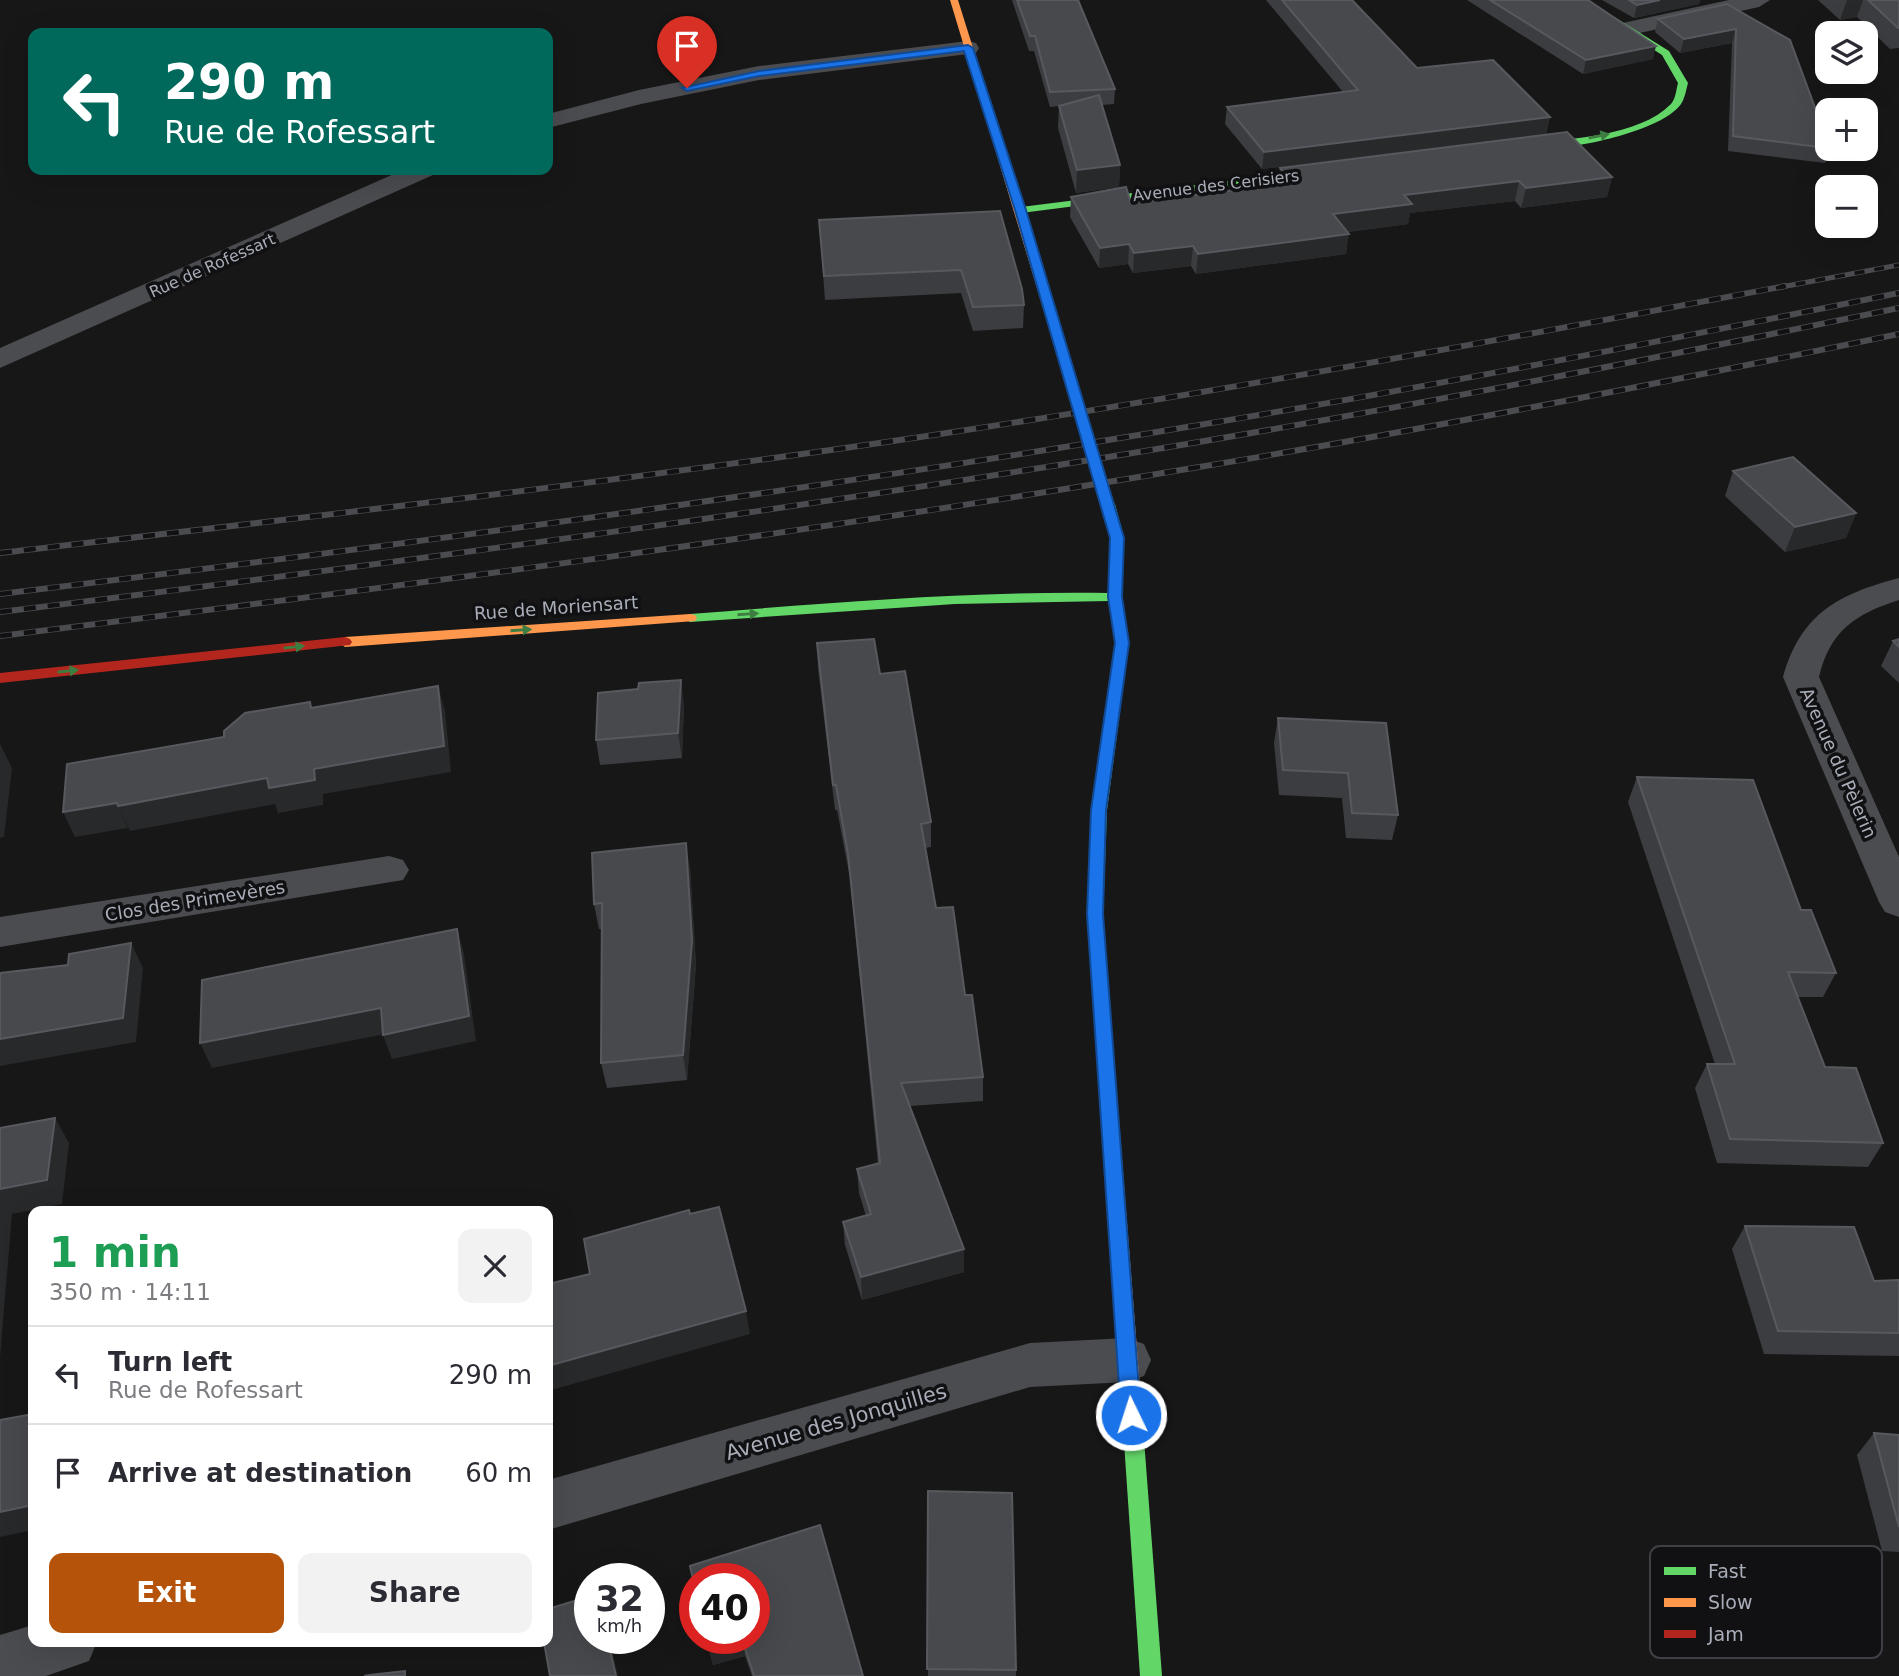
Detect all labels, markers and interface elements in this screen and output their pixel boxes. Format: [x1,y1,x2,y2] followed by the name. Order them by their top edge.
[657,16,717,88] pin
[1815,21,1878,238] map controls
[1815,21,1878,84] button: layers
[668,27,706,65] icon: arrive
[164,54,334,111] text: 290 m
[49,56,140,147] icon: left
[1815,98,1878,161] button: +
[164,113,435,151] text: Rue de Rofessart
[1588,131,1610,142] one-way arrow
[1132,166,1300,205] street label: Avenue des Cerisiers
[1815,175,1878,238] button: −
[146,229,278,302] street label: Rue de Rofessart
[473,591,639,624] street label: Rue de Moriensart
[737,608,759,619] one-way arrow
[510,624,532,635] one-way arrow
[283,641,305,652] one-way arrow
[57,665,79,676] one-way arrow
[1796,684,1881,841] street label: Avenue du Pèlerin
[103,876,286,925] street label: Clos des Primevères
[49,1228,181,1277] text: 1 min
[458,1229,532,1303] button: close
[49,1279,211,1305] text: 350 m · 14:11
[108,1347,232,1377] text: Turn left
[49,1356,87,1394] icon: left
[449,1360,532,1390] text: 290 m
[108,1377,303,1403] text: Rue de Rofessart
[1094,1378,1168,1452] position arrow
[723,1379,949,1465] street label: Avenue des Jonquilles
[49,1454,87,1492] icon: arrive
[108,1458,412,1488] text: Arrive at destination
[465,1458,532,1488] text: 60 m
[1650,1546,1882,1658] legend
[49,1553,284,1633] button: Exit
[298,1553,532,1633] button: Share
[1708,1560,1746,1582] text: Fast
[679,1563,770,1654] speed limit sign: 40
[595,1579,644,1619] text: 32
[1708,1591,1753,1613] text: Slow
[597,1615,642,1636] text: km/h
[1707,1623,1744,1645] text: Jam

